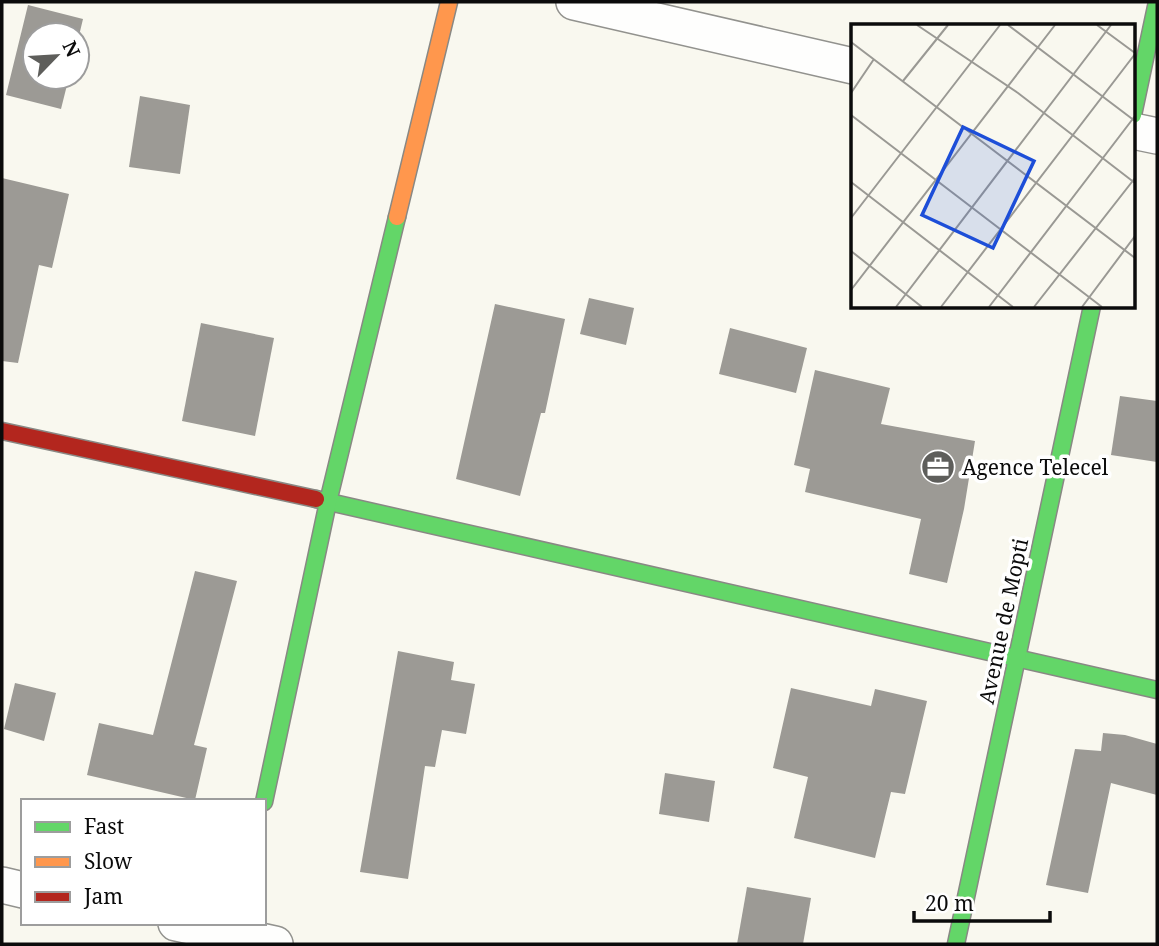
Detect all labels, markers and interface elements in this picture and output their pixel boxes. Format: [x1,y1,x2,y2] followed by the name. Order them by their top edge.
[21,21,91,91] north arrow
[851,24,1134,308] inset map
[56,37,86,61] text: N
[919,448,957,486] office icon: Agence Telecel
[962,453,1109,481] place label: Agence Telecel
[972,535,1034,707] street label: Avenue de Mopti
[21,799,266,925] legend
[84,812,124,840] text: Fast
[84,847,133,875] text: Slow
[914,880,1050,924] scale bar
[83,882,123,910] text: Jam
[925,889,974,917] text: 20 m

